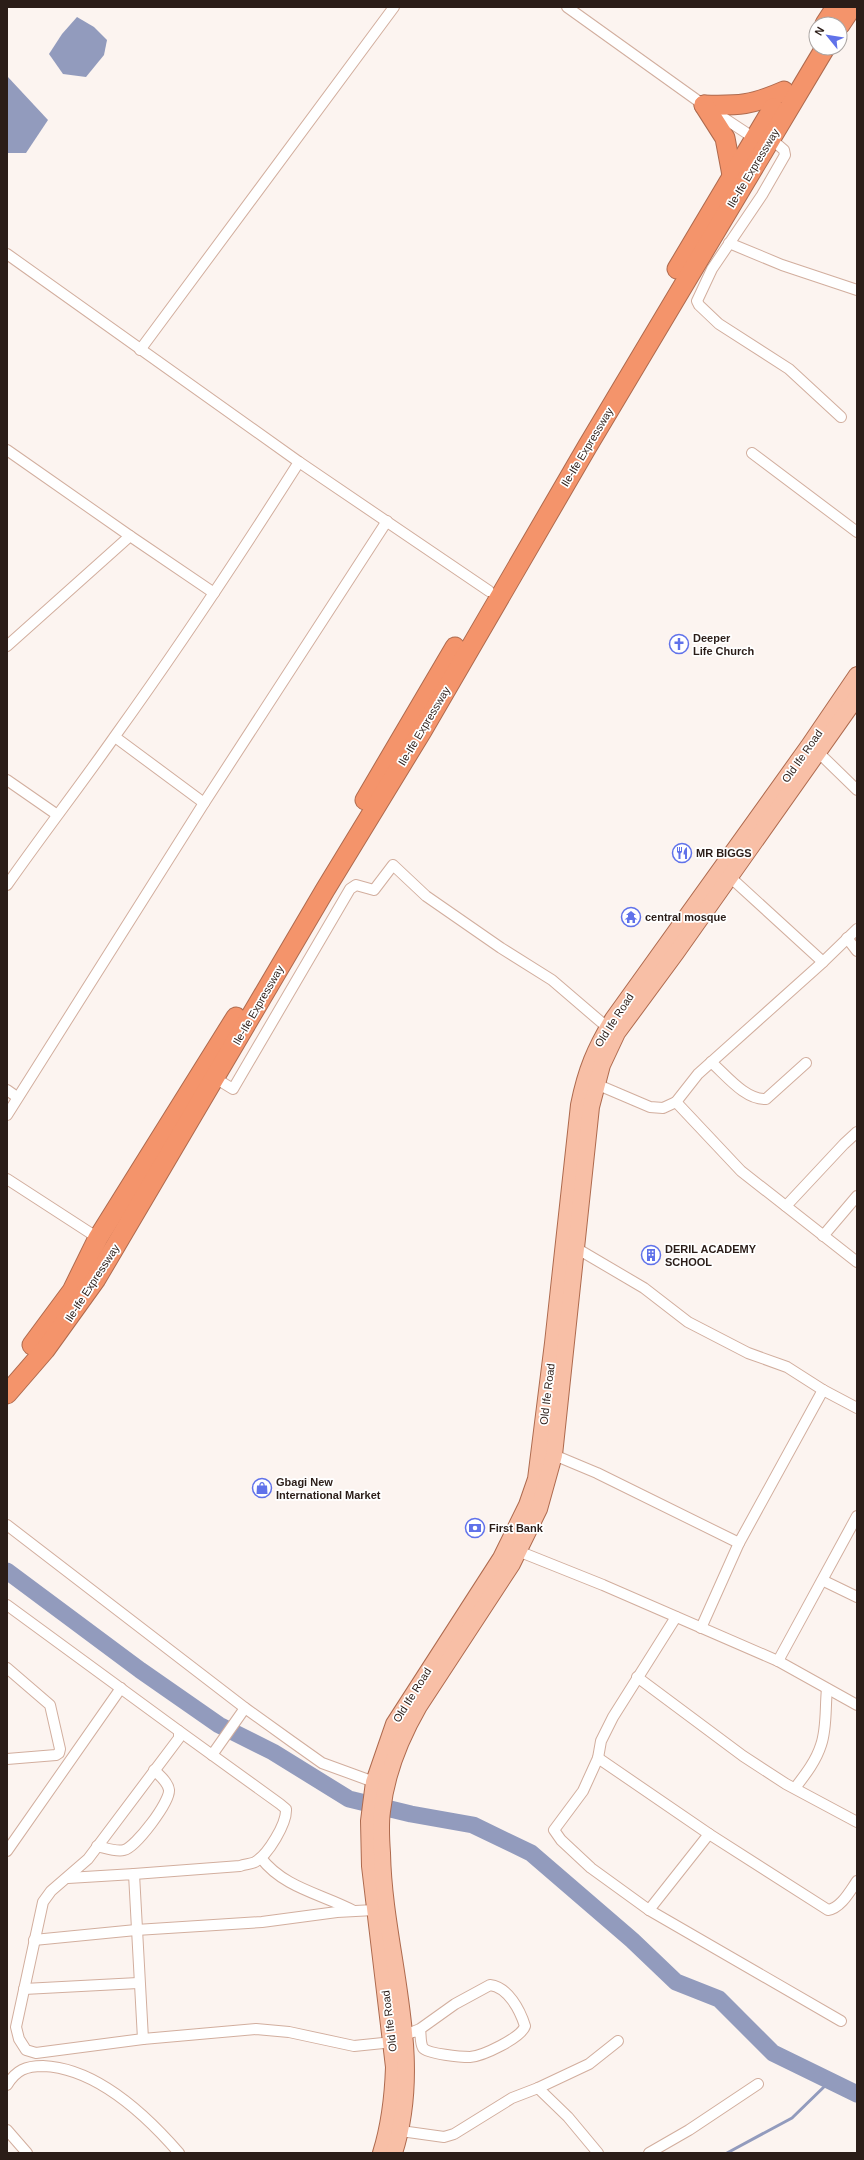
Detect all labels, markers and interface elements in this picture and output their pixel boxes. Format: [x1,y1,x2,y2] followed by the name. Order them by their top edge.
[808,16,848,56] north arrow
[812,25,827,37] text: N
[725,126,782,210] street label: Ile-Ife Expressway
[559,405,616,489] street label: Ile-Ife Expressway
[693,632,754,657] place label: Deeper Life Church
[668,633,690,655] church icon: Deeper Life Church
[396,684,453,768] street label: Ile-Ife Expressway
[779,727,825,785] street label: Old Ife Road
[671,842,693,864] restaurant icon: MR BIGGS
[696,847,752,859] place label: MR BIGGS
[620,906,642,928] temple icon: central mosque
[645,911,726,923] place label: central mosque
[230,963,286,1047] street label: Ile-Ife Expressway
[592,991,636,1049] street label: Old Ife Road
[62,1242,122,1324] street label: Ile-Ife Expressway
[665,1243,757,1268] place label: DERIL ACADEMY SCHOOL
[640,1244,662,1266] building icon: DERIL ACADEMY SCHOOL
[537,1363,557,1425] street label: Old Ife Road
[276,1476,381,1501] place label: Gbagi New International Market
[251,1477,273,1499] shop icon: Gbagi New International Market
[464,1517,486,1539] bank icon: First Bank
[489,1522,544,1534] place label: First Bank
[391,1666,433,1724] street label: Old Ife Road
[379,1990,399,2052] street label: Old Ife Road

